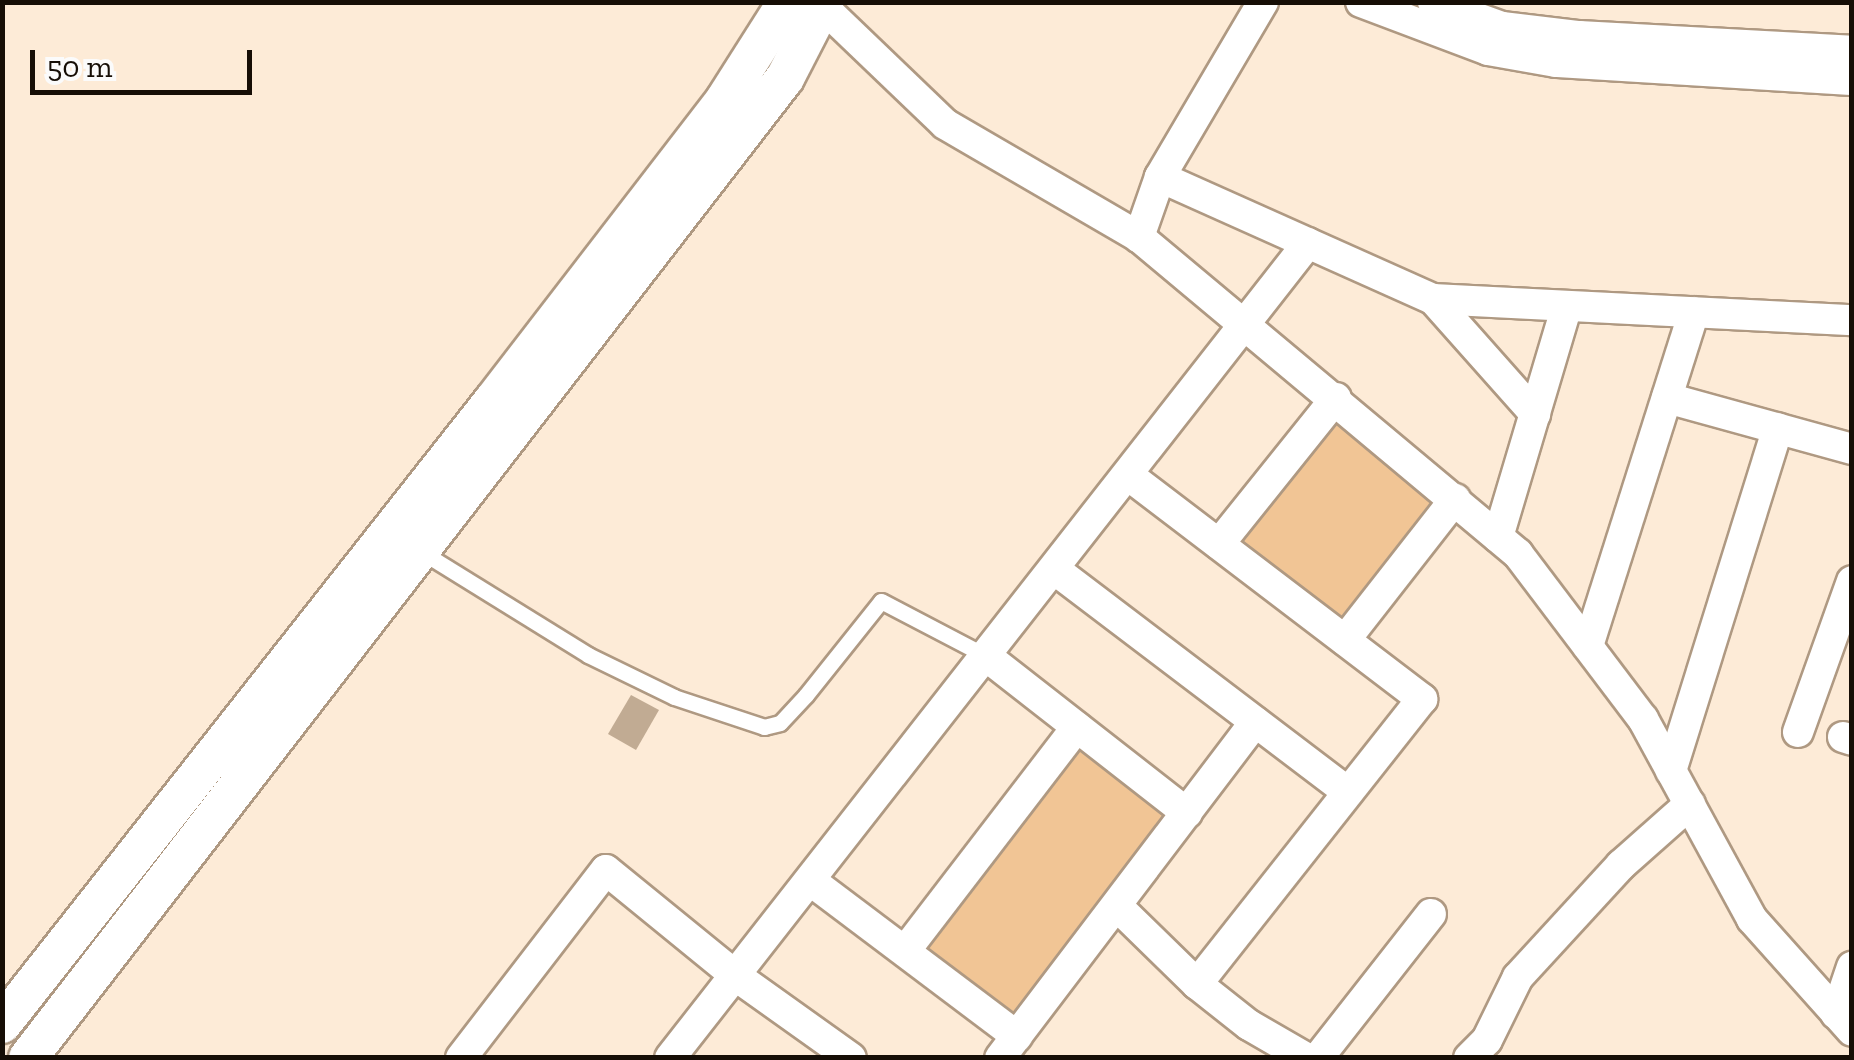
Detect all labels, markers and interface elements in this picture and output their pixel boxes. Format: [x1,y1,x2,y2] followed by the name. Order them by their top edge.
[35,30,258,92] scale bar
[47,49,112,85] text: 50 m

